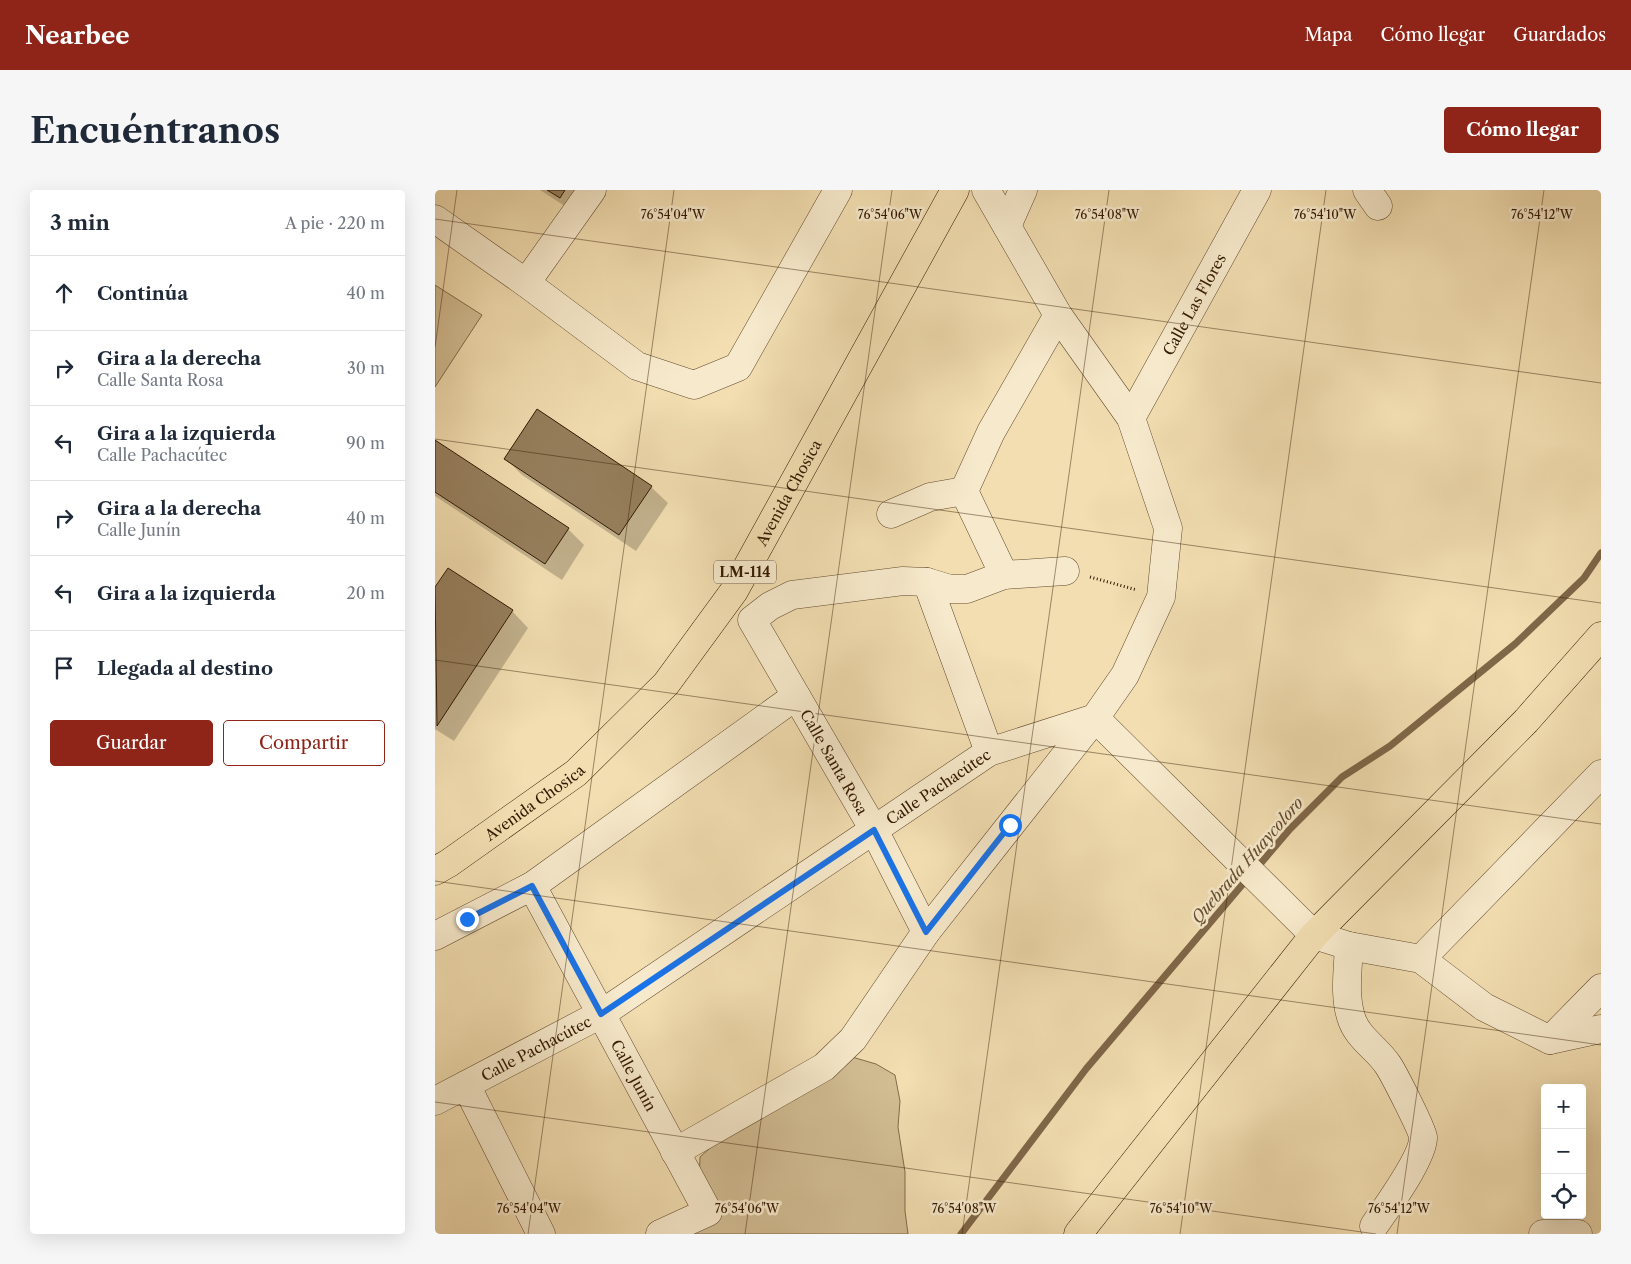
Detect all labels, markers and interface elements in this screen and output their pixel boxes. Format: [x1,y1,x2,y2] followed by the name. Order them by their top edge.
[25,21,130,50] text: Nearbee
[1304,24,1353,46] text: Mapa
[1381,24,1485,46] text: Cómo llegar
[1513,24,1606,46] text: Guardados
[1444,107,1601,153] button: Cómo llegar
[30,109,280,152] text: Encuéntranos
[641,207,706,222] text: 76°54'04"W
[858,207,923,222] text: 76°54'06"W
[1075,207,1140,222] text: 76°54'08"W
[1294,207,1357,222] text: 76°54'10"W
[1511,207,1574,222] text: 76°54'12"W
[50,210,110,235] text: 3 min
[285,213,385,233] text: A pie · 220 m
[1158,250,1230,359] street label: Calle Las Flores
[50,279,78,307] icon: ahead
[97,282,188,305] text: Continúa
[346,283,385,303] text: 40 m
[97,347,261,370] text: Gira a la derecha
[50,354,78,382] icon: right
[347,358,385,378] text: 30 m
[97,370,223,390] text: Calle Santa Rosa
[97,422,276,445] text: Gira a la izquierda
[50,429,78,457] icon: left
[346,433,385,453] text: 90 m
[751,436,825,550] street label: Avenida Chosica
[97,445,227,465] text: Calle Pachacútec
[97,497,261,520] text: Gira a la derecha
[50,504,78,532] icon: right
[346,508,385,528] text: 40 m
[97,520,181,540] text: Calle Junín
[714,561,776,584] road number: LM-114
[50,579,78,607] icon: left
[97,582,276,605] text: Gira a la izquierda
[346,583,385,603] text: 20 m
[50,654,78,682] icon: arrive
[97,657,273,680] text: Llegada al destino
[796,706,872,818] street label: Calle Santa Rosa
[50,720,213,766] button: Guardar
[223,720,385,766] button: Compartir
[882,744,994,829] street label: Calle Pachacútec
[480,760,589,845] street label: Avenida Chosica
[1187,793,1307,927] water label: Quebrada Huaycoloro
[999,814,1022,837] route start
[456,908,479,931] route end
[477,1011,595,1085] street label: Calle Pachacútec
[607,1036,661,1115] street label: Calle Junín
[1541,1084,1586,1219] map controls
[1541,1084,1586,1129] button: +
[1541,1129,1586,1174] button: −
[1541,1174,1586,1219] button: locate
[497,1201,562,1216] text: 76°54'04"W
[715,1201,780,1216] text: 76°54'06"W
[932,1201,997,1216] text: 76°54'08"W
[1150,1201,1213,1216] text: 76°54'10"W
[1368,1201,1431,1216] text: 76°54'12"W

